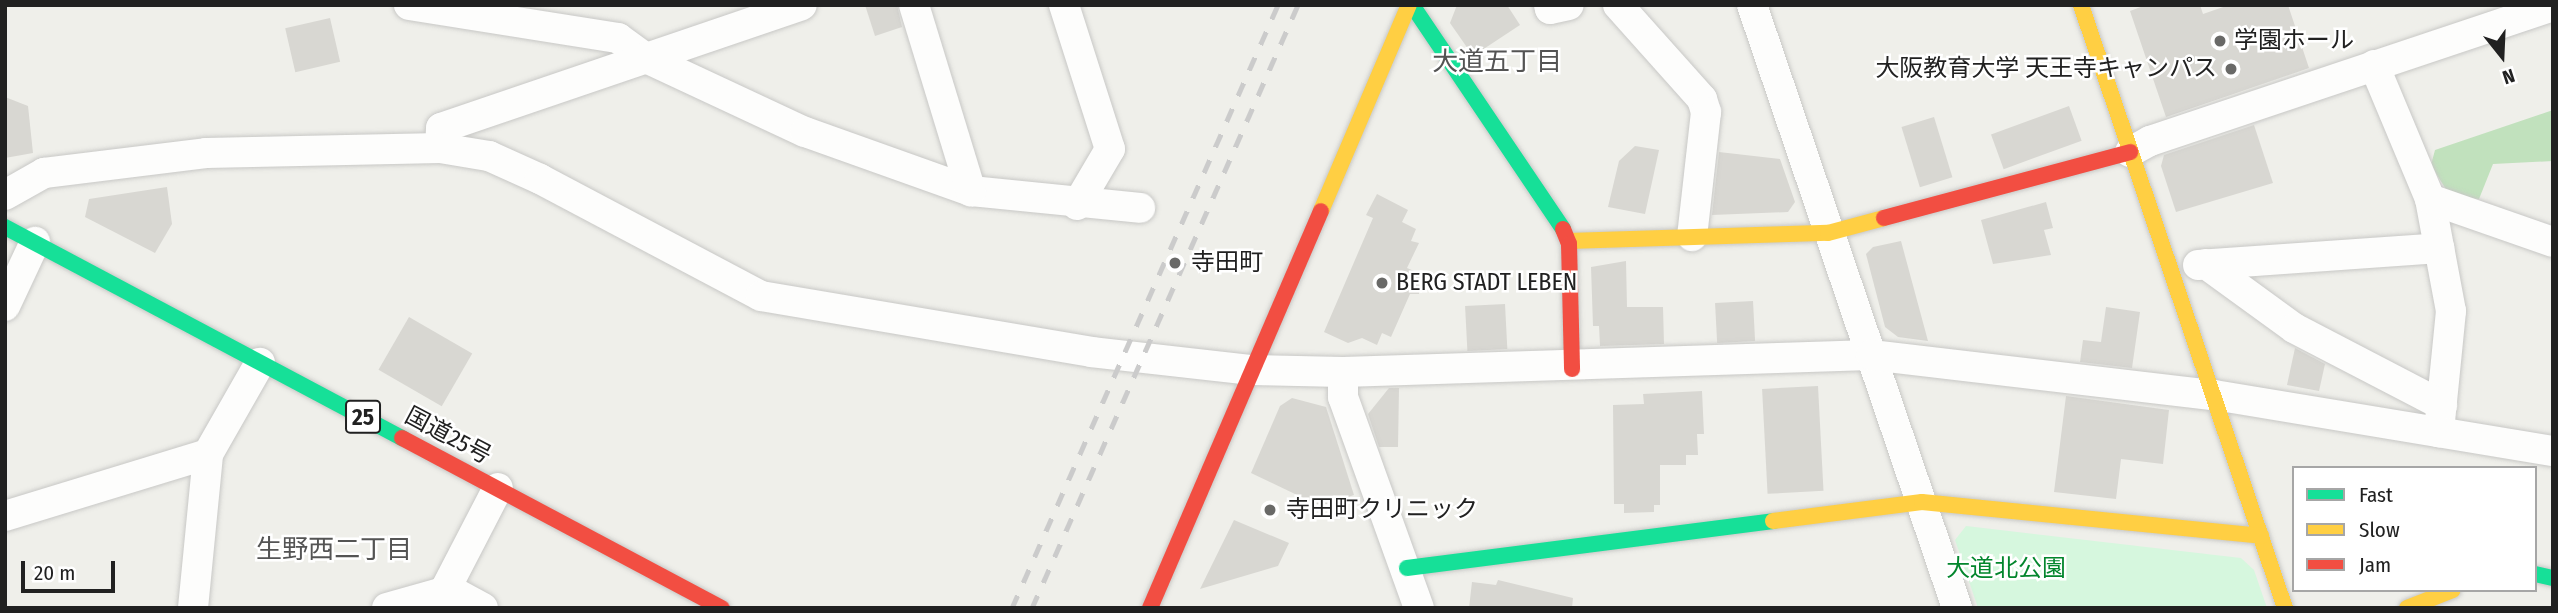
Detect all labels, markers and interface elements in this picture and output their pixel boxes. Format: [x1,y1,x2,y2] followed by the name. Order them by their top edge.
[2467,21,2537,91] north arrow
[2234,27,2354,55] place label: 学園ホール
[2212,33,2228,49] marker: 学園ホール
[1432,46,1562,78] district label: 大道五丁目
[1875,55,2217,83] place label: 大阪教育大学 天王寺キャンパス
[2223,61,2239,77] marker: 大阪教育大学 天王寺キャンパス
[2500,64,2518,89] text: N
[1191,249,1263,277] place label: 寺田町
[1165,253,1185,273] marker: 寺田町
[1396,269,1577,297] place label: BERG STADT LEBEN
[1374,275,1390,291] marker: BERG STADT LEBEN
[344,398,382,436] road number: 25
[400,401,496,471] street label: 国道25号
[2292,466,2537,592] legend
[2359,482,2393,508] text: Fast
[1286,496,1478,524] place label: 寺田町クリニック
[1260,500,1280,520] marker: 寺田町クリニック
[2359,517,2400,543] text: Slow
[256,534,412,566] district label: 生野西二丁目
[24,546,119,590] scale bar
[2359,552,2391,578] text: Jam
[1946,555,2066,583] park label: 大道北公園
[34,560,75,586] text: 20 m

